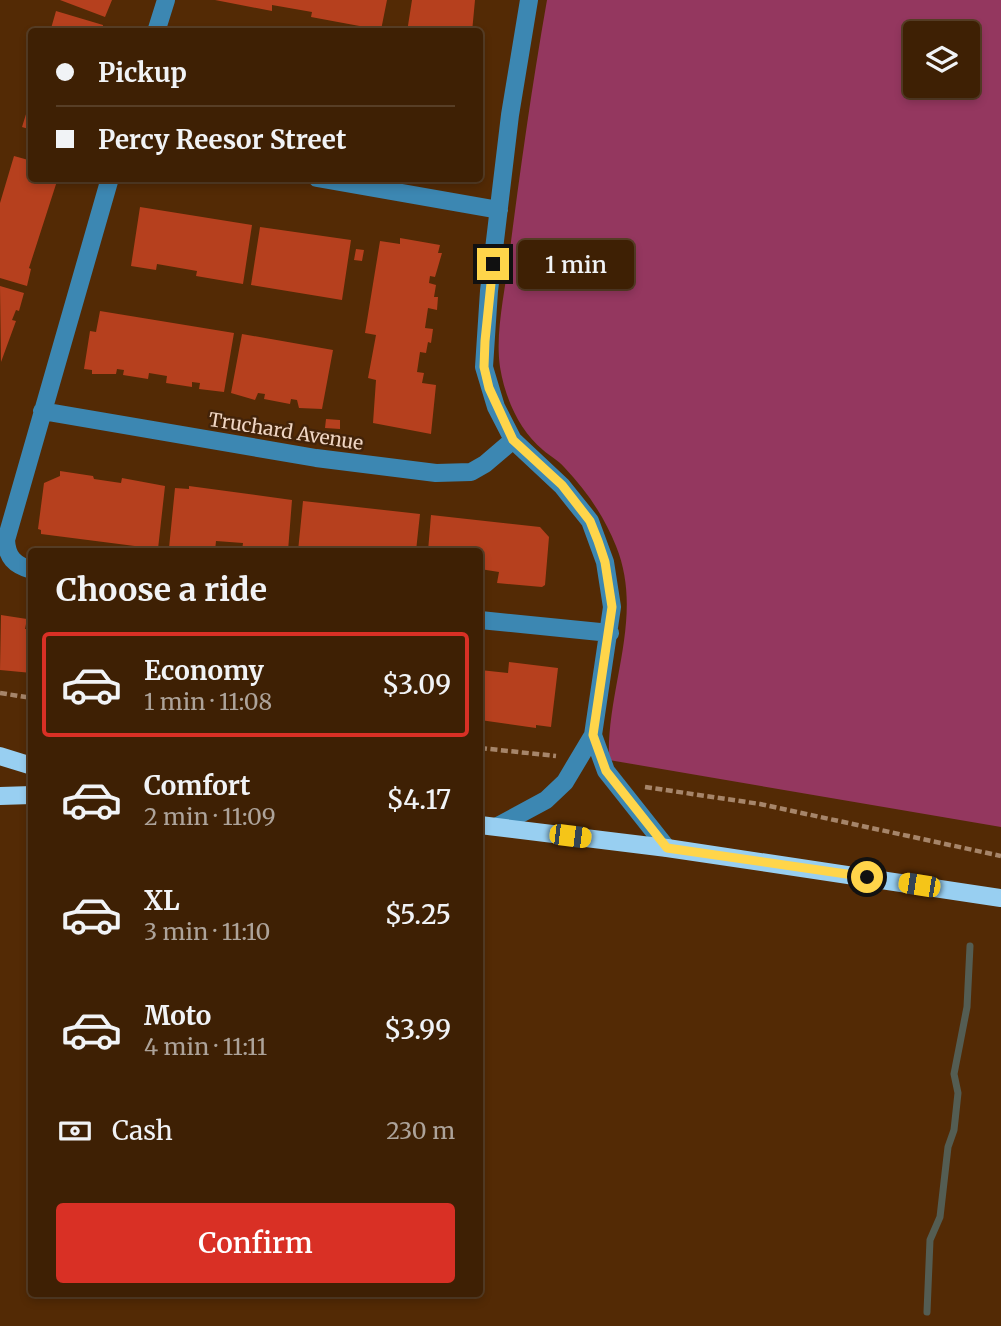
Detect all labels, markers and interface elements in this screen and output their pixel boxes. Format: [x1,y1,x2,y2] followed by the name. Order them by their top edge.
[903,21,980,98] map controls
[903,21,980,98] button: layers
[98,56,187,89] text: Pickup
[98,123,346,156] text: Percy Reesor Street
[518,240,633,288] callout: 1 min
[477,248,509,280] route end
[545,250,607,279] text: 1 min
[207,407,365,455] street label: Truchard Avenue
[56,570,267,610] text: Choose a ride
[60,653,123,716] icon: car
[144,654,264,687] text: Economy
[382,668,451,701] text: $3.09
[144,687,272,716] text: 1 min · 11:08
[60,768,123,831] icon: car
[144,769,250,802] text: Comfort
[387,783,451,816] text: $4.17
[144,802,276,831] text: 2 min · 11:09
[548,823,593,849] car
[851,861,883,893] route start
[897,871,942,899] car
[60,883,123,946] icon: car
[144,884,180,917] text: XL
[385,898,451,931] text: $5.25
[144,917,270,946] text: 3 min · 11:10
[60,998,123,1061] icon: car
[144,999,211,1032] text: Moto
[384,1013,451,1046] text: $3.99
[144,1032,267,1061] text: 4 min · 11:11
[56,1112,94,1150] icon: cash
[112,1114,173,1147] text: Cash
[386,1116,455,1145] text: 230 m
[56,1203,455,1283] button: Confirm

